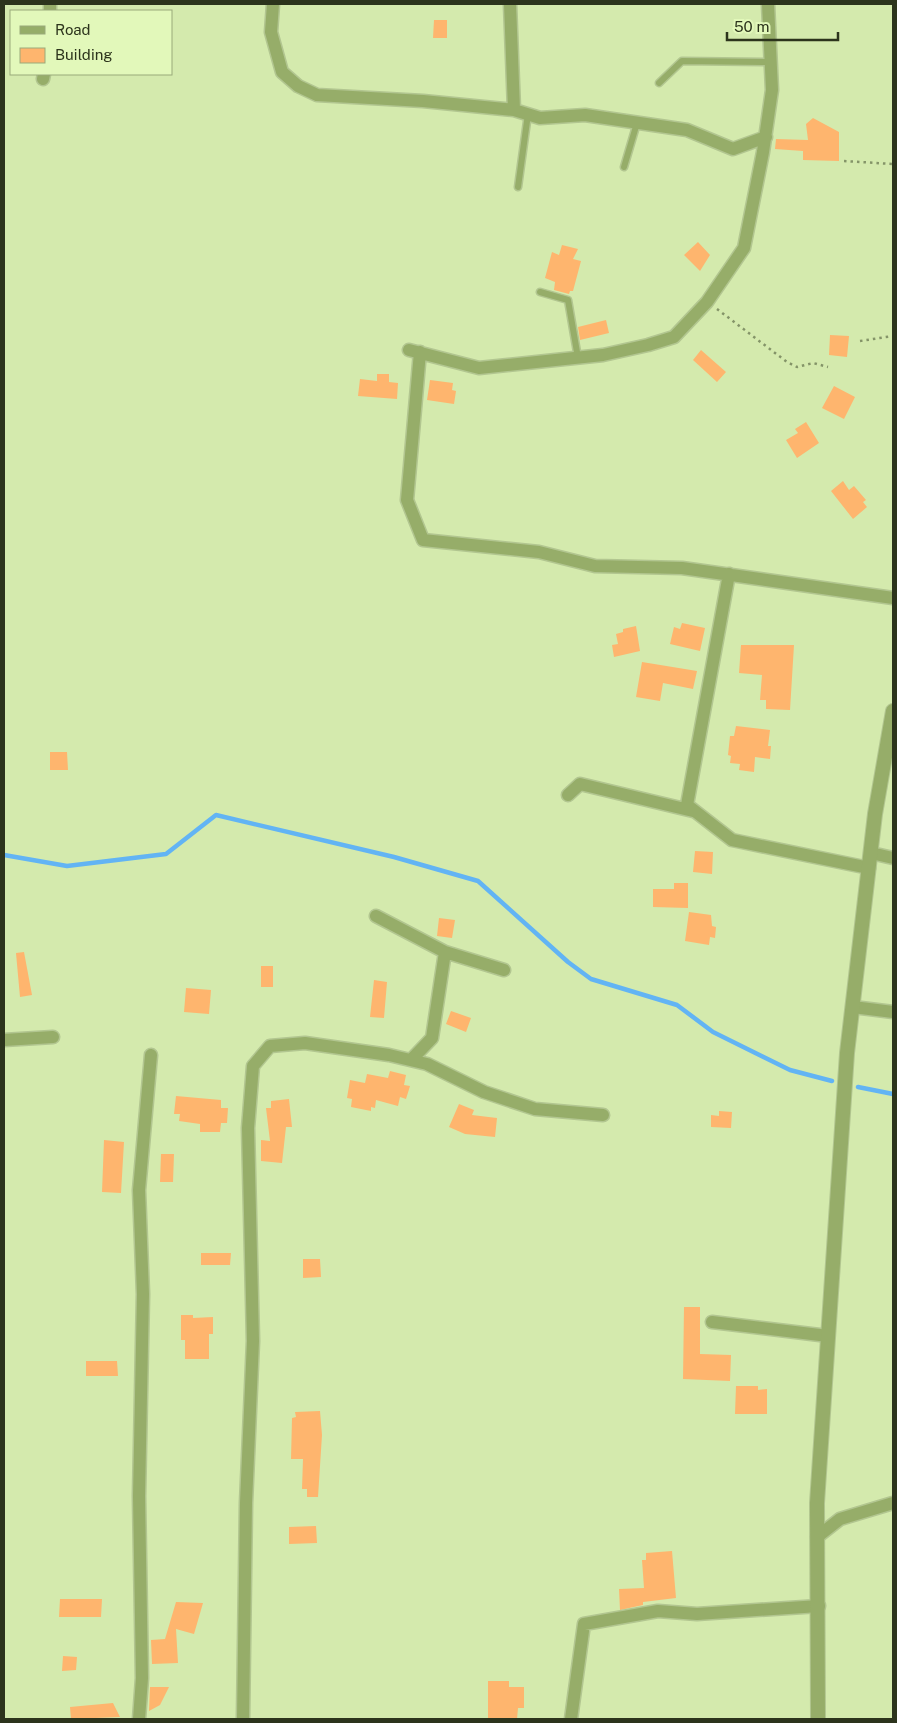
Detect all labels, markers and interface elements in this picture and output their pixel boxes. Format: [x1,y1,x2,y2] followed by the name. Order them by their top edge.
[10,10,172,75] legend
[727,10,838,42] scale bar
[734,18,769,35] text: 50 m
[55,21,91,38] text: Road
[55,46,113,63] text: Building

